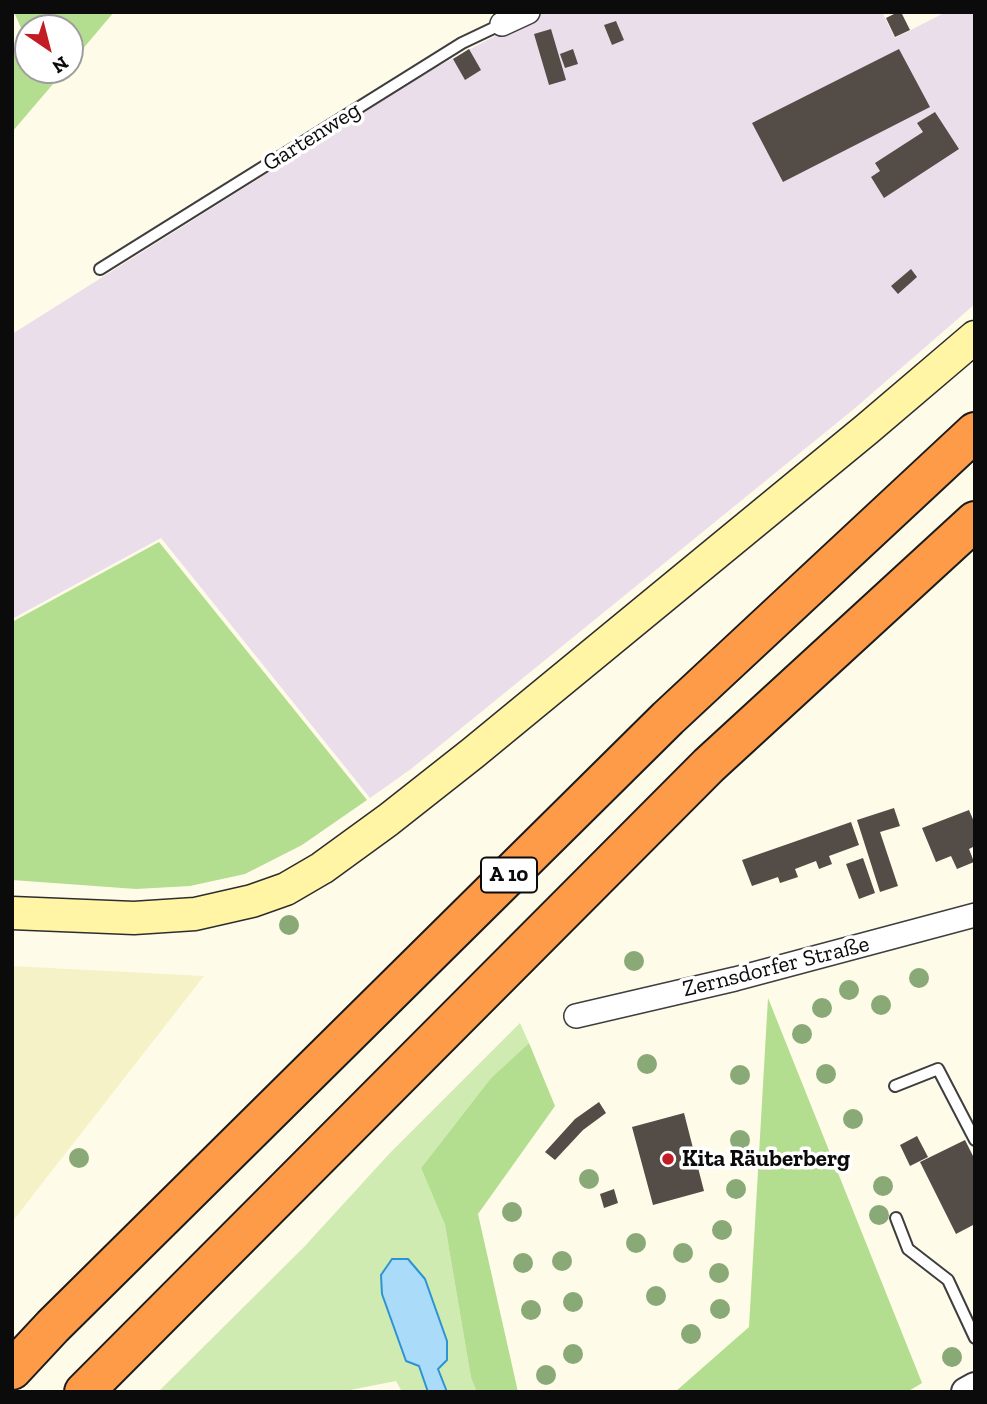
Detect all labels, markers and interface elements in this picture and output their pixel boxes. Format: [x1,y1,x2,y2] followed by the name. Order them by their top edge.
[14,14,84,84] north arrow
[48,51,73,79] text: N
[258,96,366,178] street label: Gartenweg
[481,858,537,892] road number: A 10
[680,930,872,1004] street label: Zernsdorfer Straße
[682,1145,850,1173] place label: Kita Räuberberg
[660,1151,676,1167] marker: Kita Räuberberg

